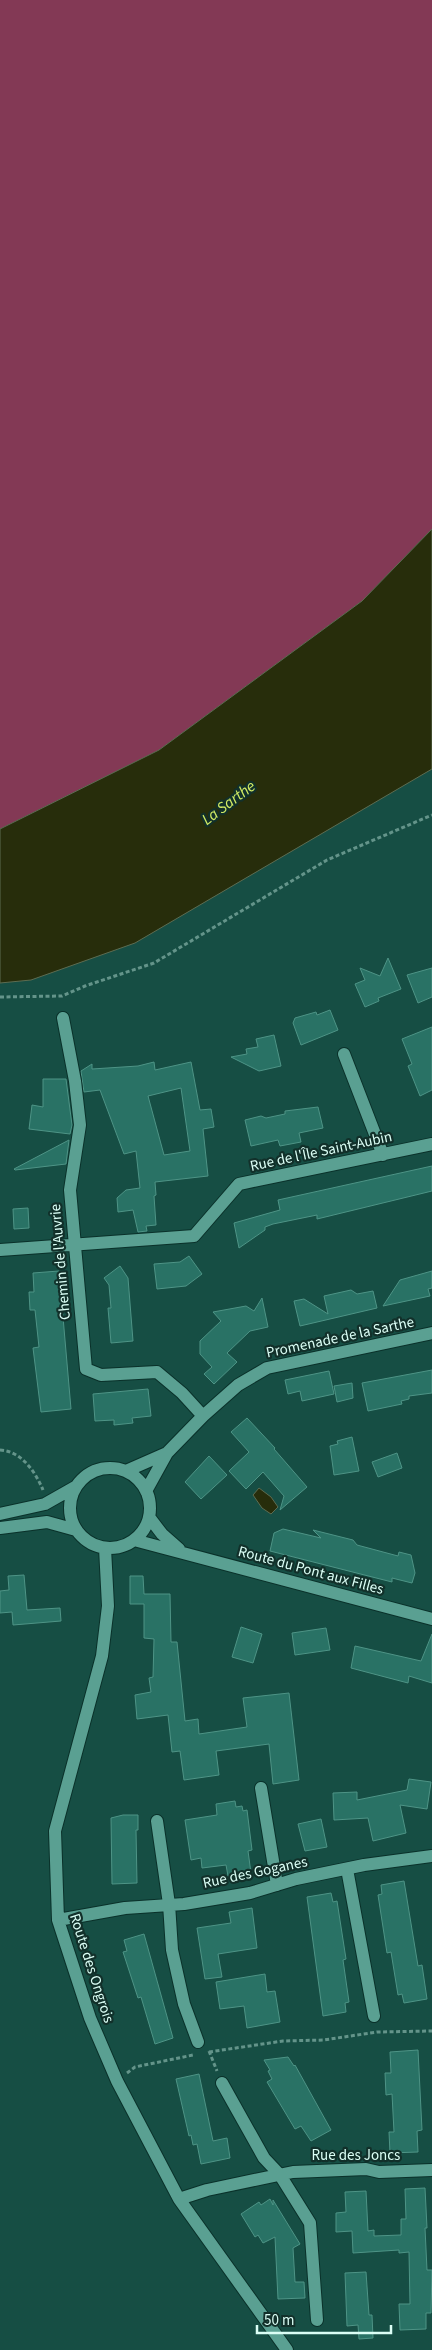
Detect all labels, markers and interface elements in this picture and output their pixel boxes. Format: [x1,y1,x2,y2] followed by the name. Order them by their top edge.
[197,775,260,830] water label: La Sarthe
[248,1126,394,1177] street label: Rue de l'Île Saint-Aubin
[45,1203,76,1321] street label: Chemin de l'Auvrie
[264,1312,416,1363] street label: Promenade de la Sarthe
[236,1541,386,1600] street label: Route du Pont aux Filles
[201,1851,309,1894] street label: Rue des Goganes
[64,1911,119,2026] street label: Route des Ongrois
[312,2145,400,2166] street label: Rue des Joncs
[257,2302,391,2334] scale bar
[264,2310,294,2331] text: 50 m

